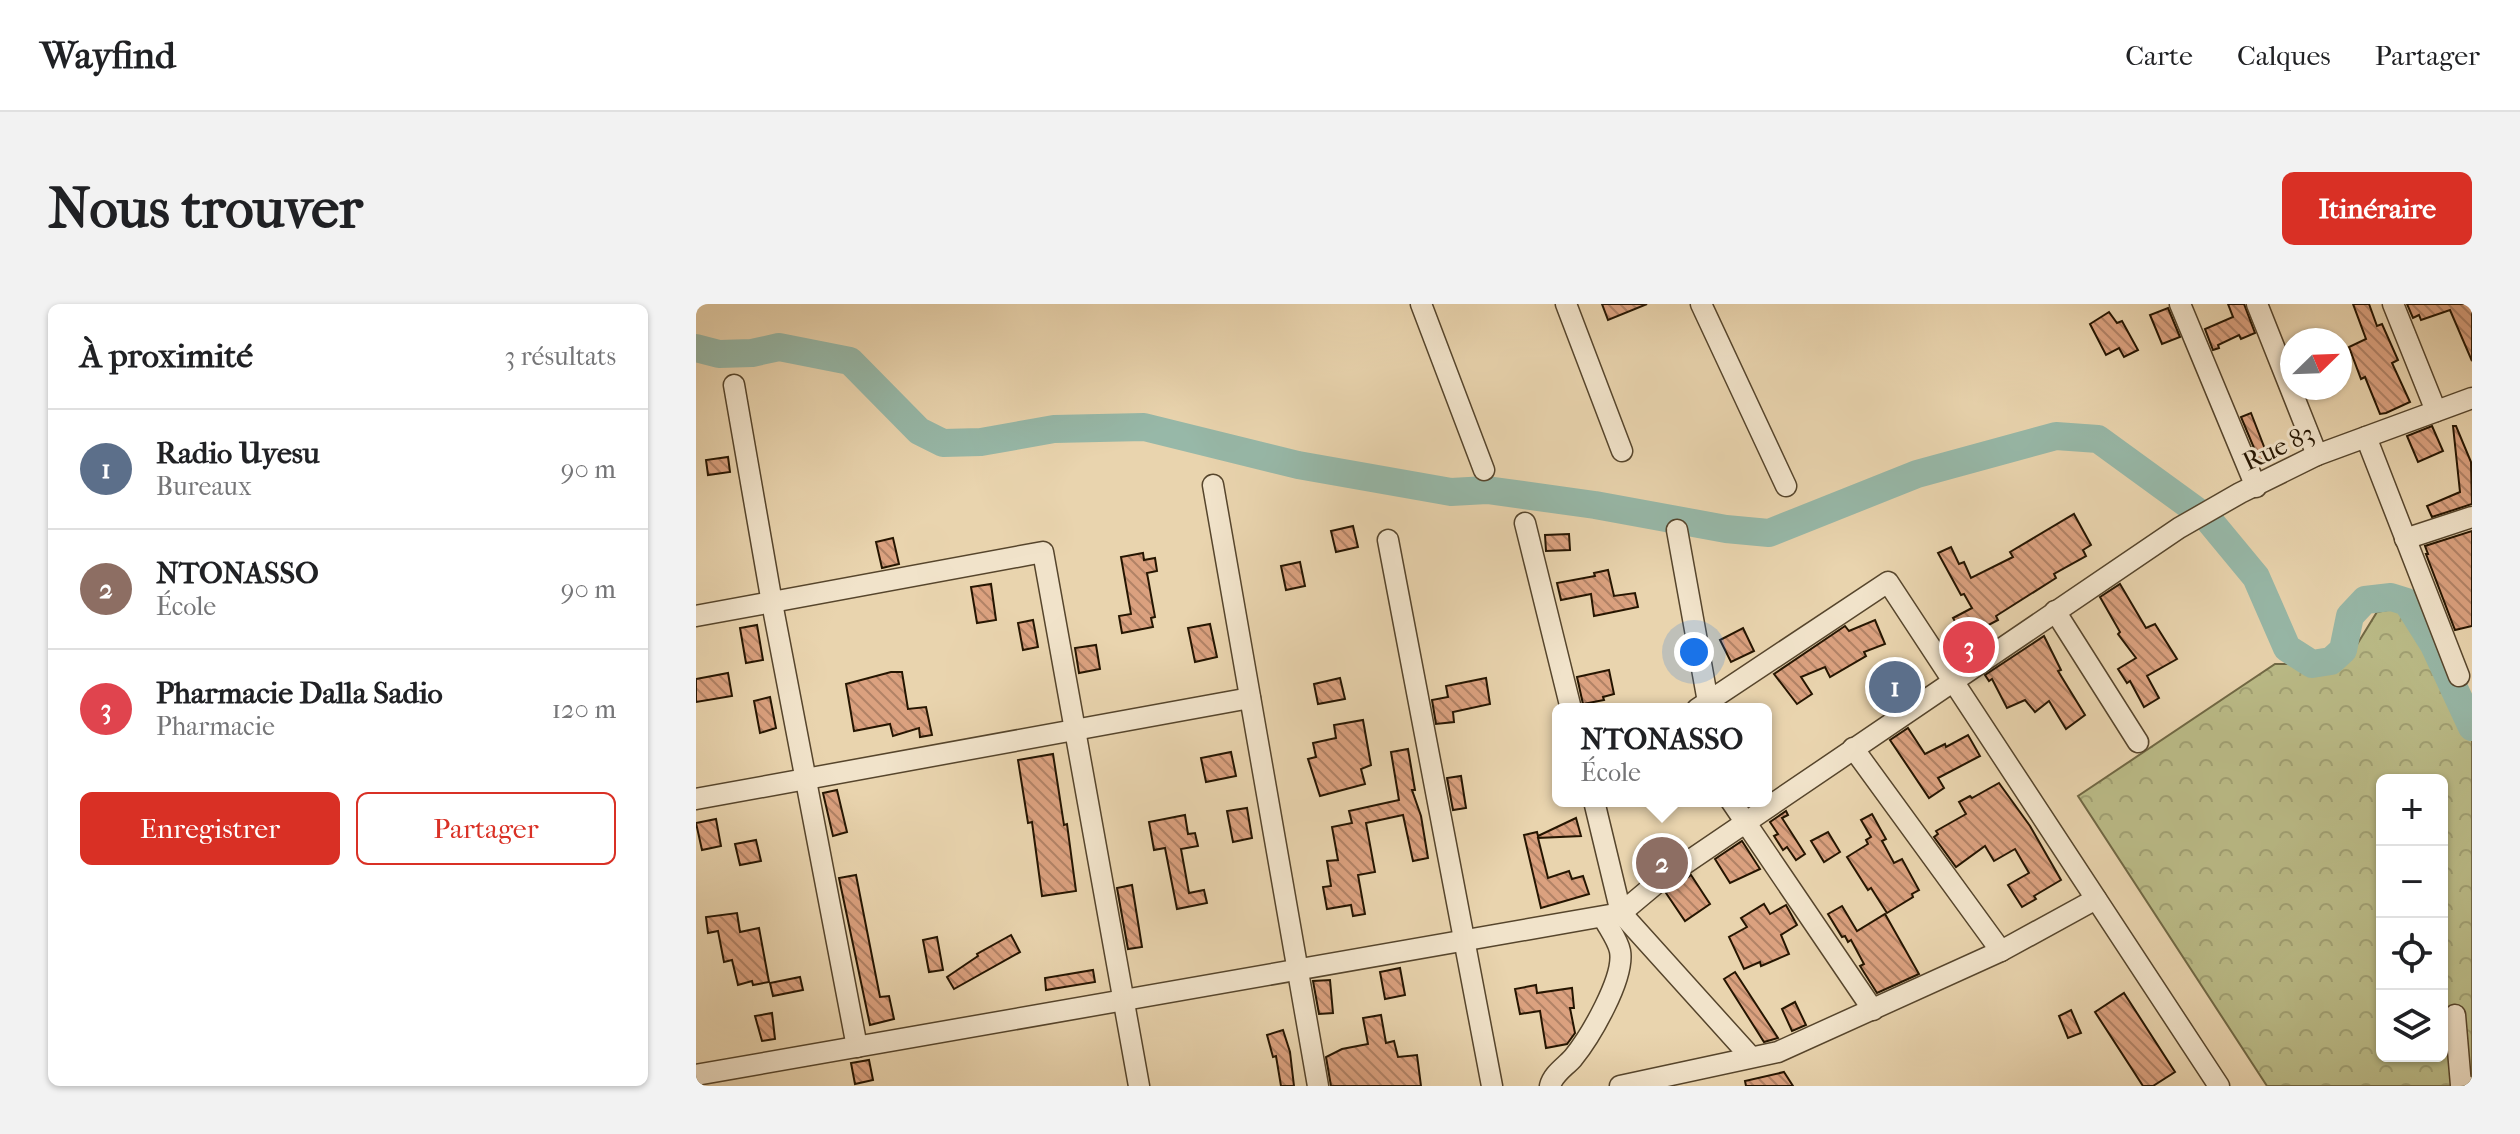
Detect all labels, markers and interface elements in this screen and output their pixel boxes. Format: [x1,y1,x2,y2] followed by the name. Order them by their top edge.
[40,33,176,78] text: Wayfind
[2125,39,2193,72] text: Carte
[2237,39,2331,72] text: Calques
[2375,39,2480,72] text: Partager
[2282,172,2472,245] button: Itinéraire
[48,176,363,241] text: Nous trouver
[2280,328,2352,400] north arrow
[80,336,253,376] text: À proximité
[504,341,616,372] text: 3 résultats
[2238,418,2319,477] street label: Rue 83
[156,436,320,471] text: Radio Uyesu
[101,454,111,485] text: 1
[561,454,616,485] text: 90 m
[156,471,252,502] text: Bureaux
[156,556,319,591] text: NTONASSO
[99,574,113,605] text: 2
[561,574,616,605] text: 90 m
[156,591,216,622] text: École
[1943,617,1995,677] pin: 3
[1674,632,1714,672] your location
[1869,657,1921,717] pin: 1
[156,676,443,711] text: Pharmacie Dalla Sadio
[101,694,111,725] text: 3
[552,694,616,725] text: 120 m
[1552,703,1772,807] popup
[156,711,275,742] text: Pharmacie
[1581,722,1743,757] text: NTONASSO
[1581,757,1641,788] text: École
[2376,774,2448,1062] map controls
[2376,774,2448,846] button: +
[80,792,340,865] button: Enregistrer
[356,792,616,865] button: Partager
[1636,833,1688,893] pin: 2
[2376,846,2448,918] button: −
[2376,918,2448,990] button: locate
[2376,990,2448,1062] button: layers

